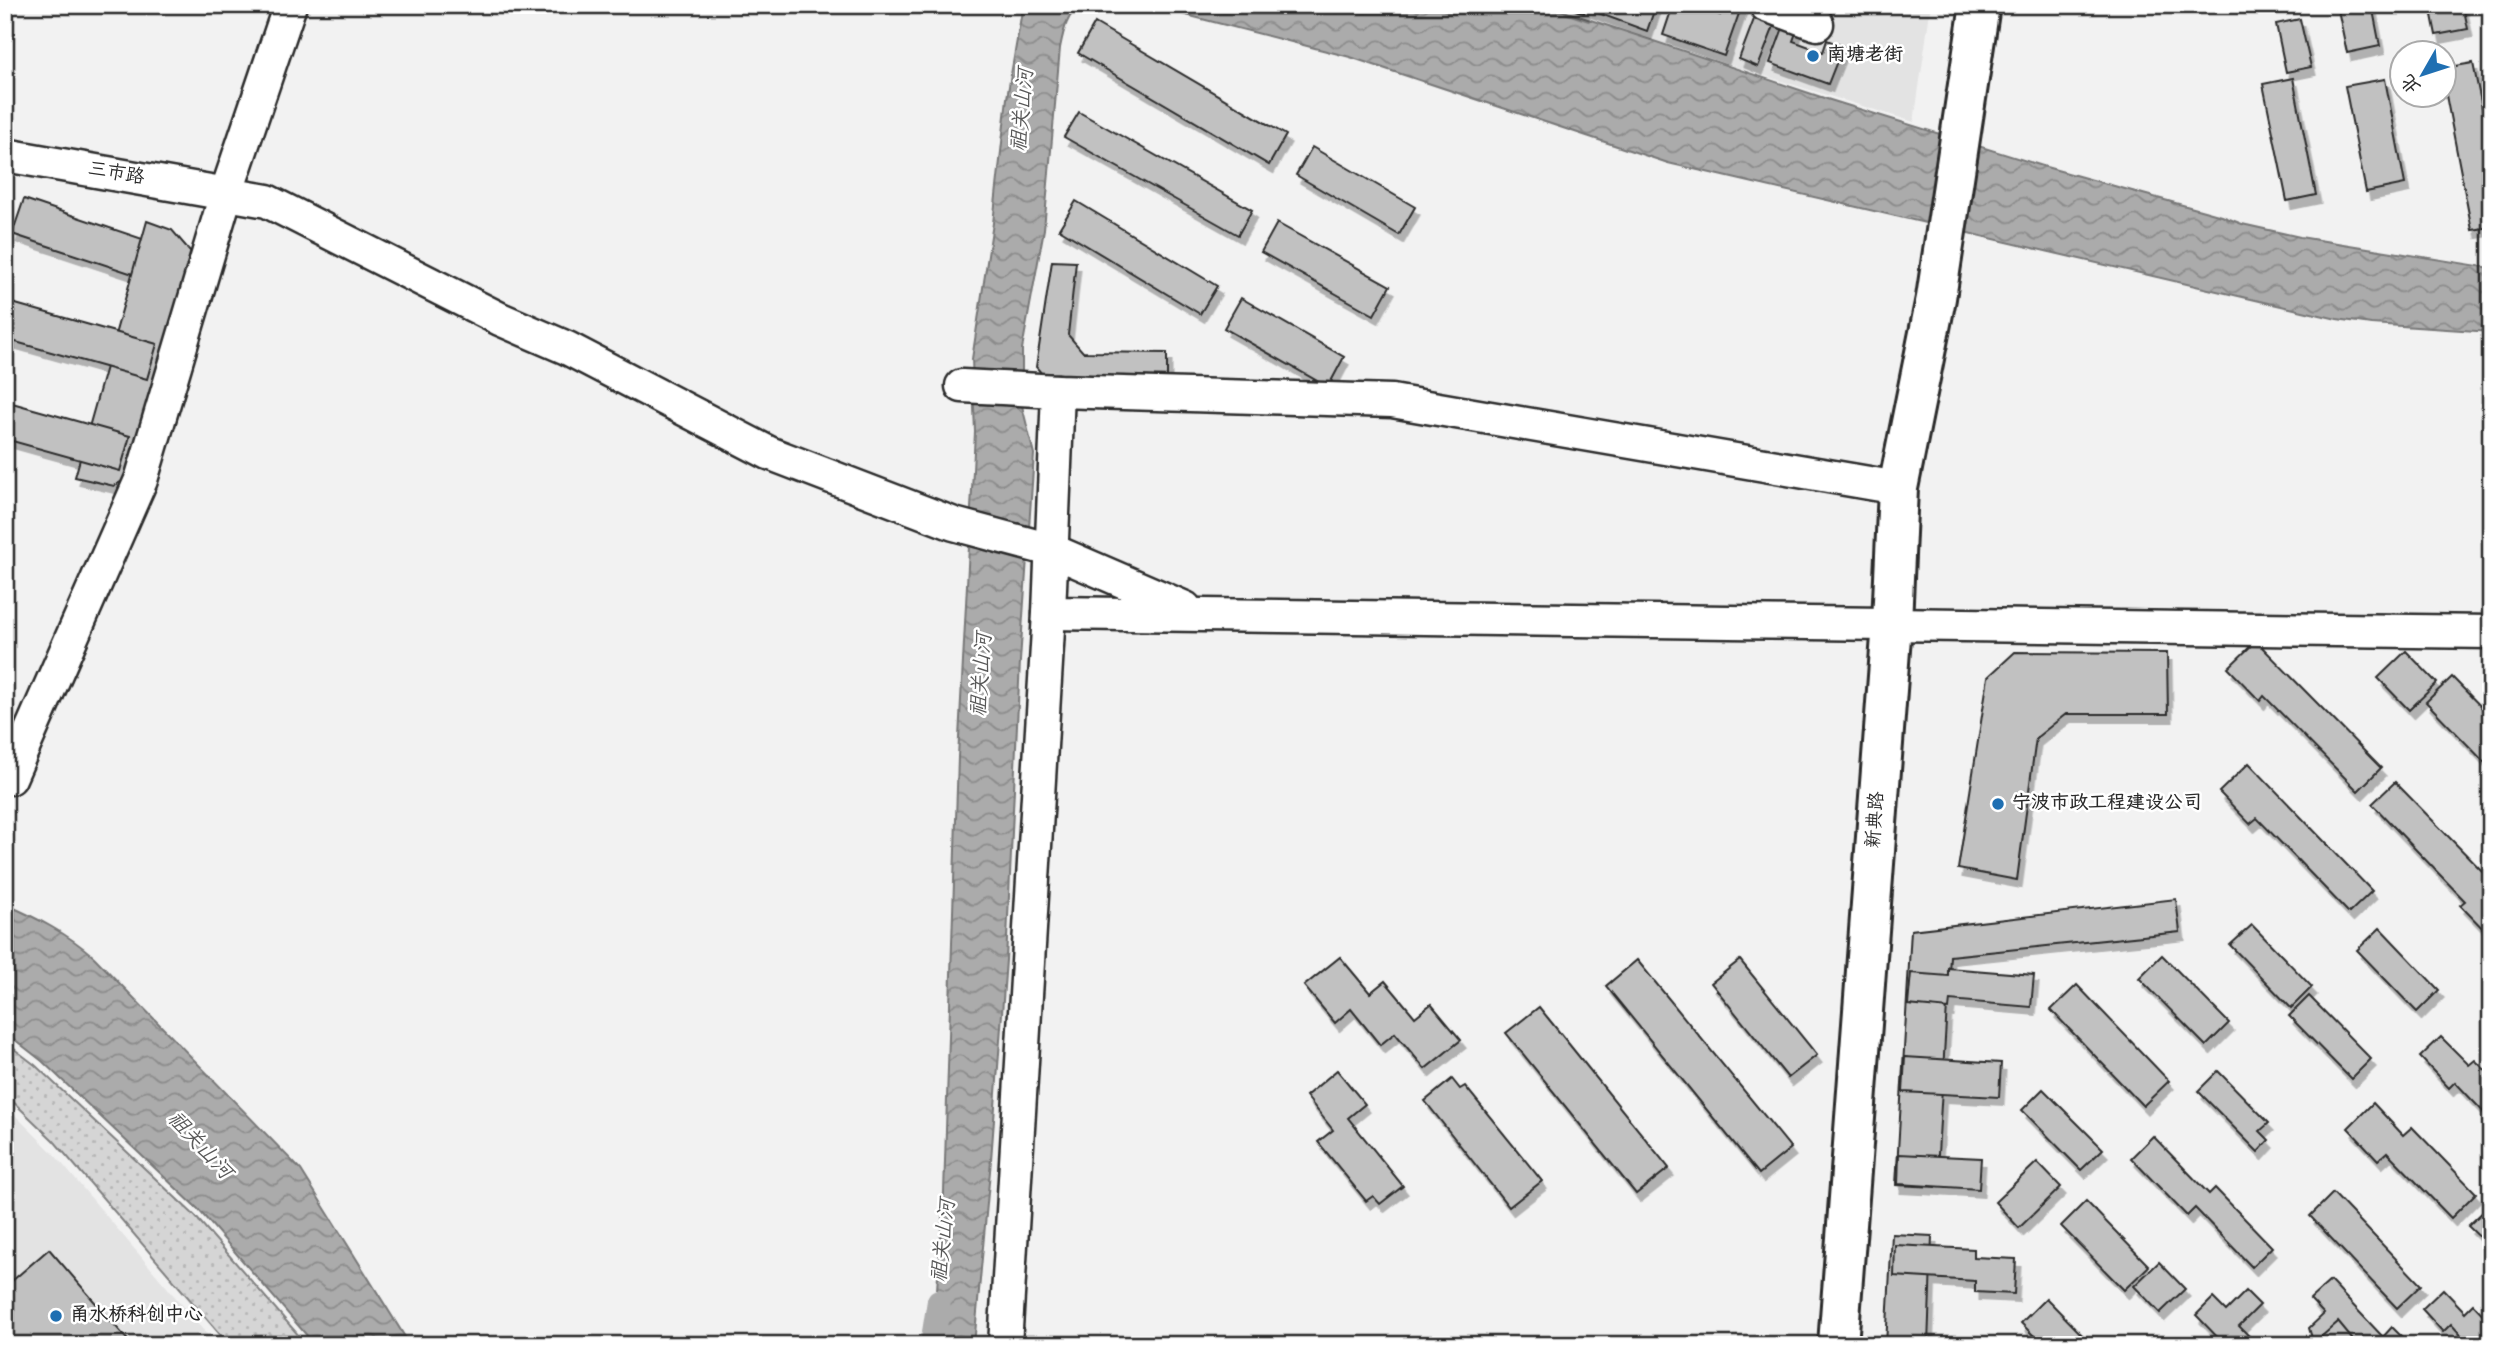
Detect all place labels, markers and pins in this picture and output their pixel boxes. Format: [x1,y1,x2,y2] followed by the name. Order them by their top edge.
[1827,44,1903,68] place label: 南塘老街
[1805,48,1821,64] marker: 南塘老街
[2012,792,2202,816] place label: 宁波市政工程建设公司
[1990,796,2006,812] marker: 宁波市政工程建设公司
[70,1304,203,1328] place label: 甬水桥科创中心
[48,1308,64,1324] marker: 甬水桥科创中心

